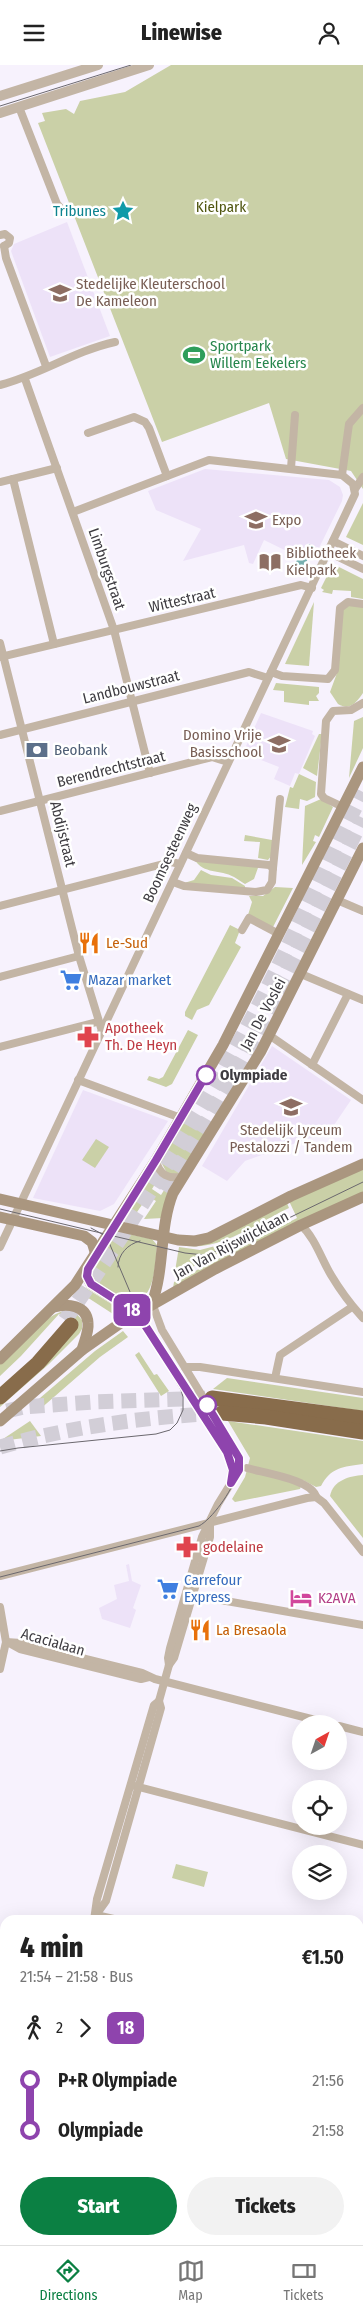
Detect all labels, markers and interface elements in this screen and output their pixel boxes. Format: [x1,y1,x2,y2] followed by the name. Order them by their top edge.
[20,19,48,47] icon: menu
[141,19,222,46] text: Linewise
[315,19,343,47] icon: person
[110,198,136,224] place icon: Tribunes
[196,198,246,216] park label: Kielpark
[53,202,106,220] place label: Tribunes
[76,275,225,310] place label: Stedelijke Kleuterschool De Kameleon
[47,280,73,306] school or university icon: Stedelijke Kleuterschool De Kameleon
[210,337,306,372] place label: Sportpark Willem Eekelers
[181,342,207,368] sports icon: Sportpark Willem Eekelers
[243,507,269,533] school or university icon: Expo
[272,511,302,529] place label: Expo
[85,526,129,612] street label: Limburgstraat
[286,544,356,579] place label: Bibliotheek Kielpark
[257,549,283,575] library icon: Bibliotheek Kielpark
[147,584,217,616] street label: Wittestraat
[81,666,181,708] street label: Landbouwstraat
[183,726,262,761] place label: Domino Vrije Basisschool
[266,731,292,757] school or university icon: Domino Vrije Basisschool
[24,737,50,763] bank icon: Beobank
[54,741,108,759] place label: Beobank
[55,747,167,791] street label: Berendrechtstraat
[46,799,80,869] street label: Abdijstraat
[139,801,201,905] street label: Boomsesteenweg
[76,930,102,956] restaurant icon: Le-Sud
[106,934,148,952] place label: Le-Sud
[58,967,84,993] supermarket icon: Mazar market
[88,971,171,989] place label: Mazar market
[236,975,290,1053] street label: Jan De Voslei
[105,1019,177,1054] place label: Apotheek Th. De Heyn
[75,1024,101,1050] pharmacy icon: Apotheek Th. De Heyn
[196,1065,216,1085] marker: Olympiade
[220,1066,288,1084] place label: Olympiade
[278,1094,304,1120] school or university icon: Stedelijk Lyceum Pestalozzi / Tandem
[229,1121,353,1156] place label: Stedelijk Lyceum Pestalozzi / Tandem
[170,1207,292,1283] street label: Jan Van Rijswijcklaan
[110,1294,154,1326] line badge: 18
[123,1299,141,1321] text: 18
[197,1395,217,1415] unlabelled marker
[174,1534,200,1560] pharmacy icon: godelaine
[203,1538,263,1556] place label: godelaine
[184,1571,242,1606] place label: Carrefour Express
[155,1576,181,1602] supermarket icon: Carrefour Express
[288,1585,314,1611] hotel icon: K2AVA
[318,1589,356,1607] place label: K2AVA
[187,1617,213,1643] restaurant icon: La Bresaola
[216,1621,287,1639] place label: La Bresaola
[19,1624,87,1660] street label: Acacialaan
[292,1715,348,1770] north arrow
[292,1715,347,1900] map controls
[292,1780,347,1835] button: locate
[292,1845,347,1900] button: layers
[20,1931,83,1964] text: 4 min
[302,1946,344,1969] text: €1.50
[20,1967,133,1986] text: 21:54 – 21:58 · Bus
[20,2014,48,2042] icon: walk
[71,2014,99,2042] icon: forward
[117,2017,134,2039] text: 18
[56,2018,63,2037] text: 2
[58,2069,177,2092] text: P+R Olympiade
[312,2071,344,2090] text: 21:56
[58,2119,143,2142] text: Olympiade
[312,2121,344,2140] text: 21:58
[20,2177,177,2235] button: Start
[187,2177,344,2235] button: Tickets
[40,2257,97,2304] tab: Directions
[177,2257,205,2304] tab: Map
[284,2257,323,2304] tab: Tickets

